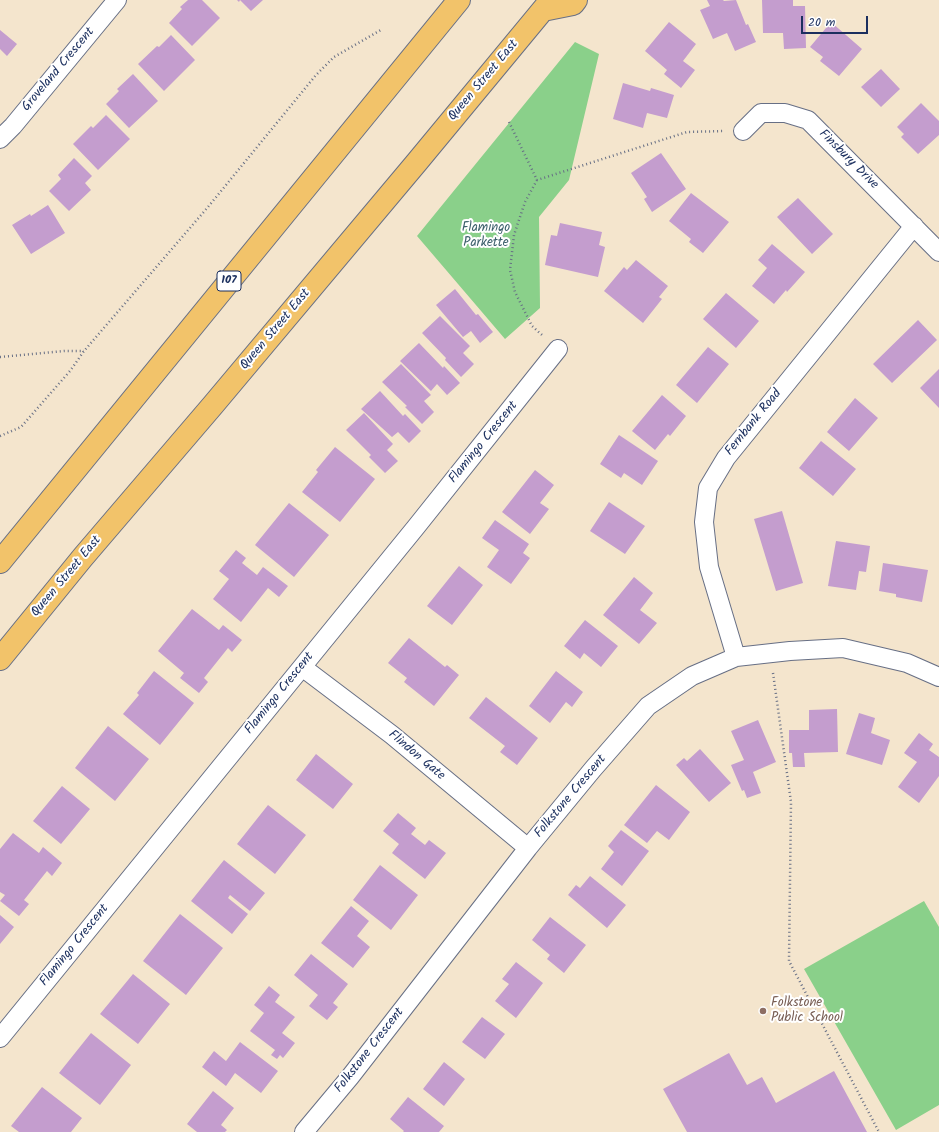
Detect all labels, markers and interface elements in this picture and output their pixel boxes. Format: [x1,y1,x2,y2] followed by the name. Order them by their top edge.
[803,8,870,34] scale bar
[808,13,835,32] text: 20 m
[19,25,99,115] street label: Groveland Crescent
[446,37,522,125] street label: Queen Street East
[815,127,881,193] street label: Finsbury Drive
[462,221,510,252] park label: Flamingo Parkette
[217,271,241,291] road number: 107
[238,286,314,374] street label: Queen Street East
[722,387,786,459] street label: Fernbank Road
[446,399,522,487] street label: Flamingo Crescent
[29,533,105,621] street label: Queen Street East
[242,650,318,738] street label: Flamingo Crescent
[384,728,448,784] street label: Flindon Gate
[532,752,610,842] street label: Folkstone Crescent
[37,902,113,990] street label: Flamingo Crescent
[771,996,843,1027] place label: Folkstone Public School
[332,1005,408,1097] street label: Folkstone Crescent
[758,1006,768,1016] marker: Folkstone Public School

